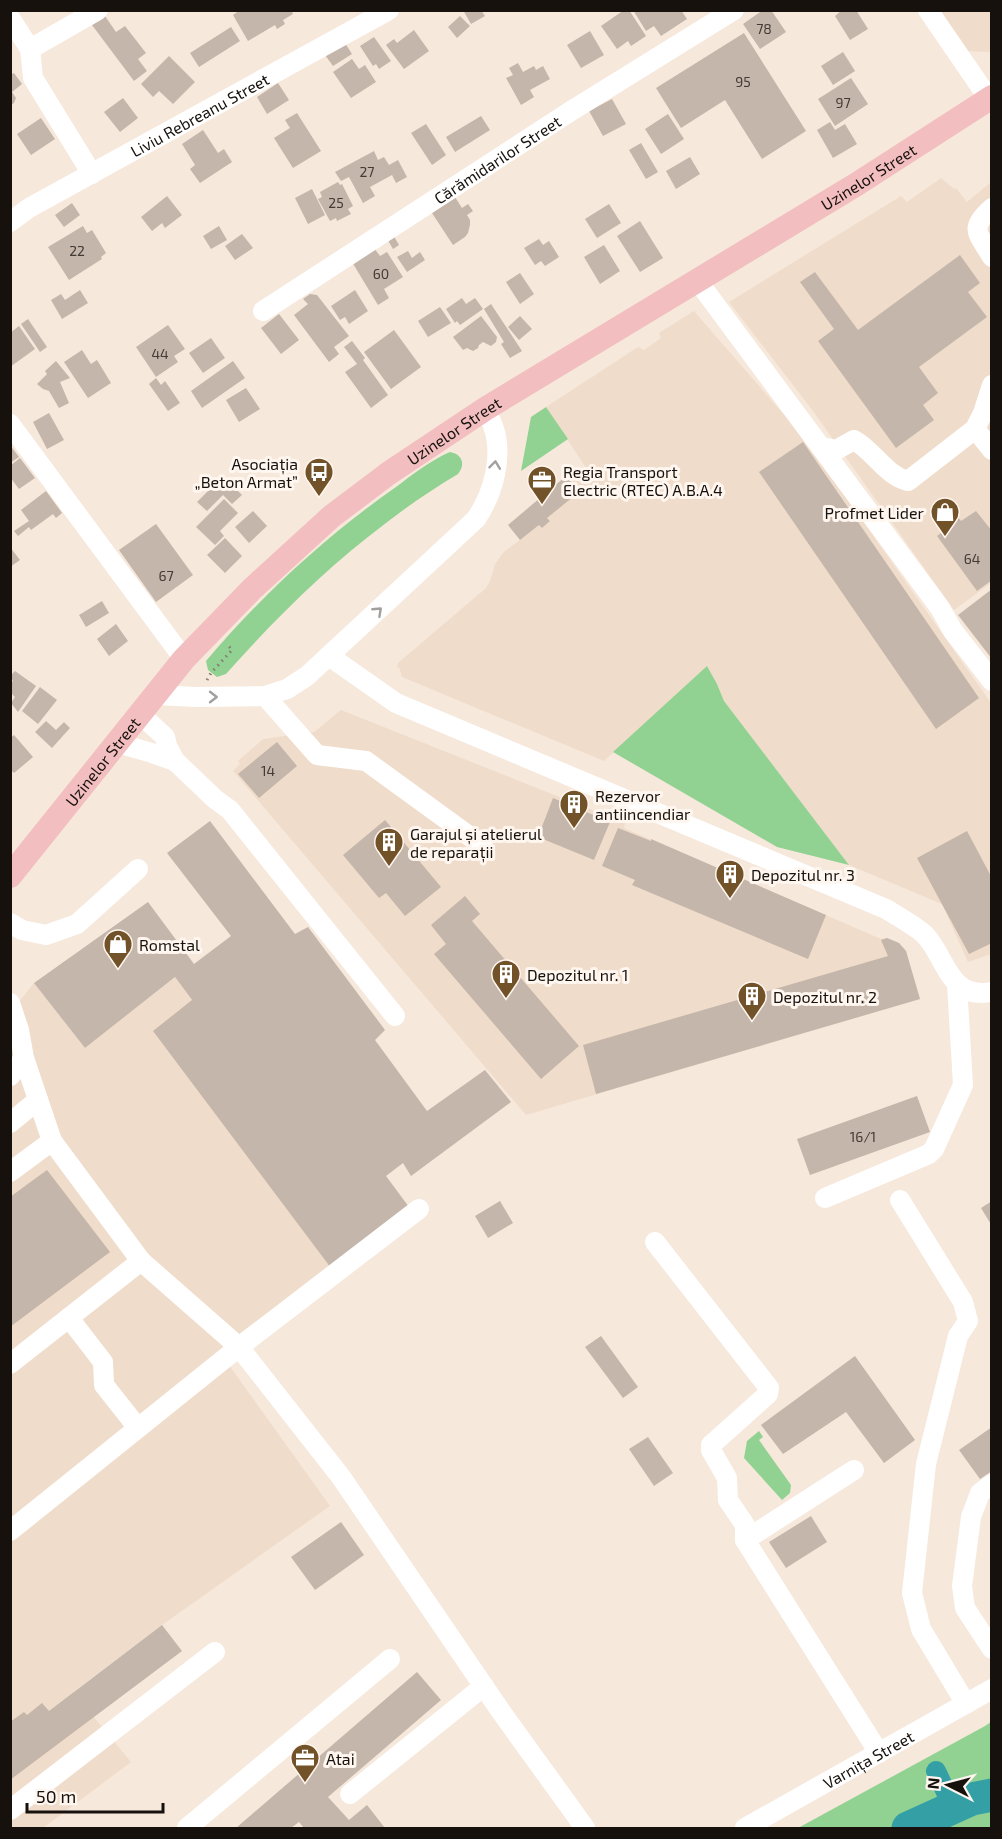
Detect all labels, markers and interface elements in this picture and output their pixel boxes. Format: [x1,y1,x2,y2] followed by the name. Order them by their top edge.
[756,20,772,37] house number: 78
[127,69,272,160] street label: Liviu Rebreanu Street
[735,73,751,90] house number: 95
[835,94,851,111] house number: 97
[430,111,564,207] street label: Cărămidarilor Street
[817,139,919,213] street label: Uzinelor Street
[359,163,375,180] house number: 27
[328,194,344,211] house number: 25
[69,242,85,259] house number: 22
[373,265,389,282] house number: 60
[151,345,169,362] house number: 44
[403,392,504,468] street label: Uzinelor Street
[195,454,298,491] place label: Asociația „Beton Armat”
[303,456,335,498] bus stop icon: Asociația „Beton Armat”
[488,460,501,470] one-way arrow
[563,462,723,499] place label: Regia Transport Electric (RTEC) A.B.A.4
[526,464,558,506] office icon: Regia Transport Electric (RTEC) A.B.A.4
[929,496,961,538] shop icon: Profmet Lider
[825,503,925,522] place label: Profmet Lider
[964,550,980,567] house number: 64
[158,567,174,584] house number: 67
[371,607,382,618] one-way arrow
[209,691,218,703] one-way arrow
[61,713,143,810] street label: Uzinelor Street
[261,762,275,779] house number: 14
[595,786,691,823] place label: Rezervor antiincendiar
[558,788,590,830] building icon: Rezervor antiincendiar
[410,824,542,863] place label: Garajul și atelierul de reparații
[373,826,405,868] building icon: Garajul și atelierul de reparații
[714,858,746,900] building icon: Depozitul nr. 3
[751,865,855,884] place label: Depozitul nr. 3
[102,928,134,970] shop icon: Romstal
[139,935,200,954] place label: Romstal
[490,958,522,1000] building icon: Depozitul nr. 1
[527,965,628,984] place label: Depozitul nr. 1
[736,980,768,1022] building icon: Depozitul nr. 2
[773,987,877,1006] place label: Depozitul nr. 2
[850,1128,876,1145] house number: 16/1
[819,1726,916,1792] street label: Varnița Street
[289,1742,321,1784] office icon: Atai
[326,1749,355,1768] place label: Atai
[918,1755,978,1815] north arrow
[27,1776,164,1814] scale bar
[923,1777,943,1790] text: N
[36,1785,76,1807] text: 50 m

